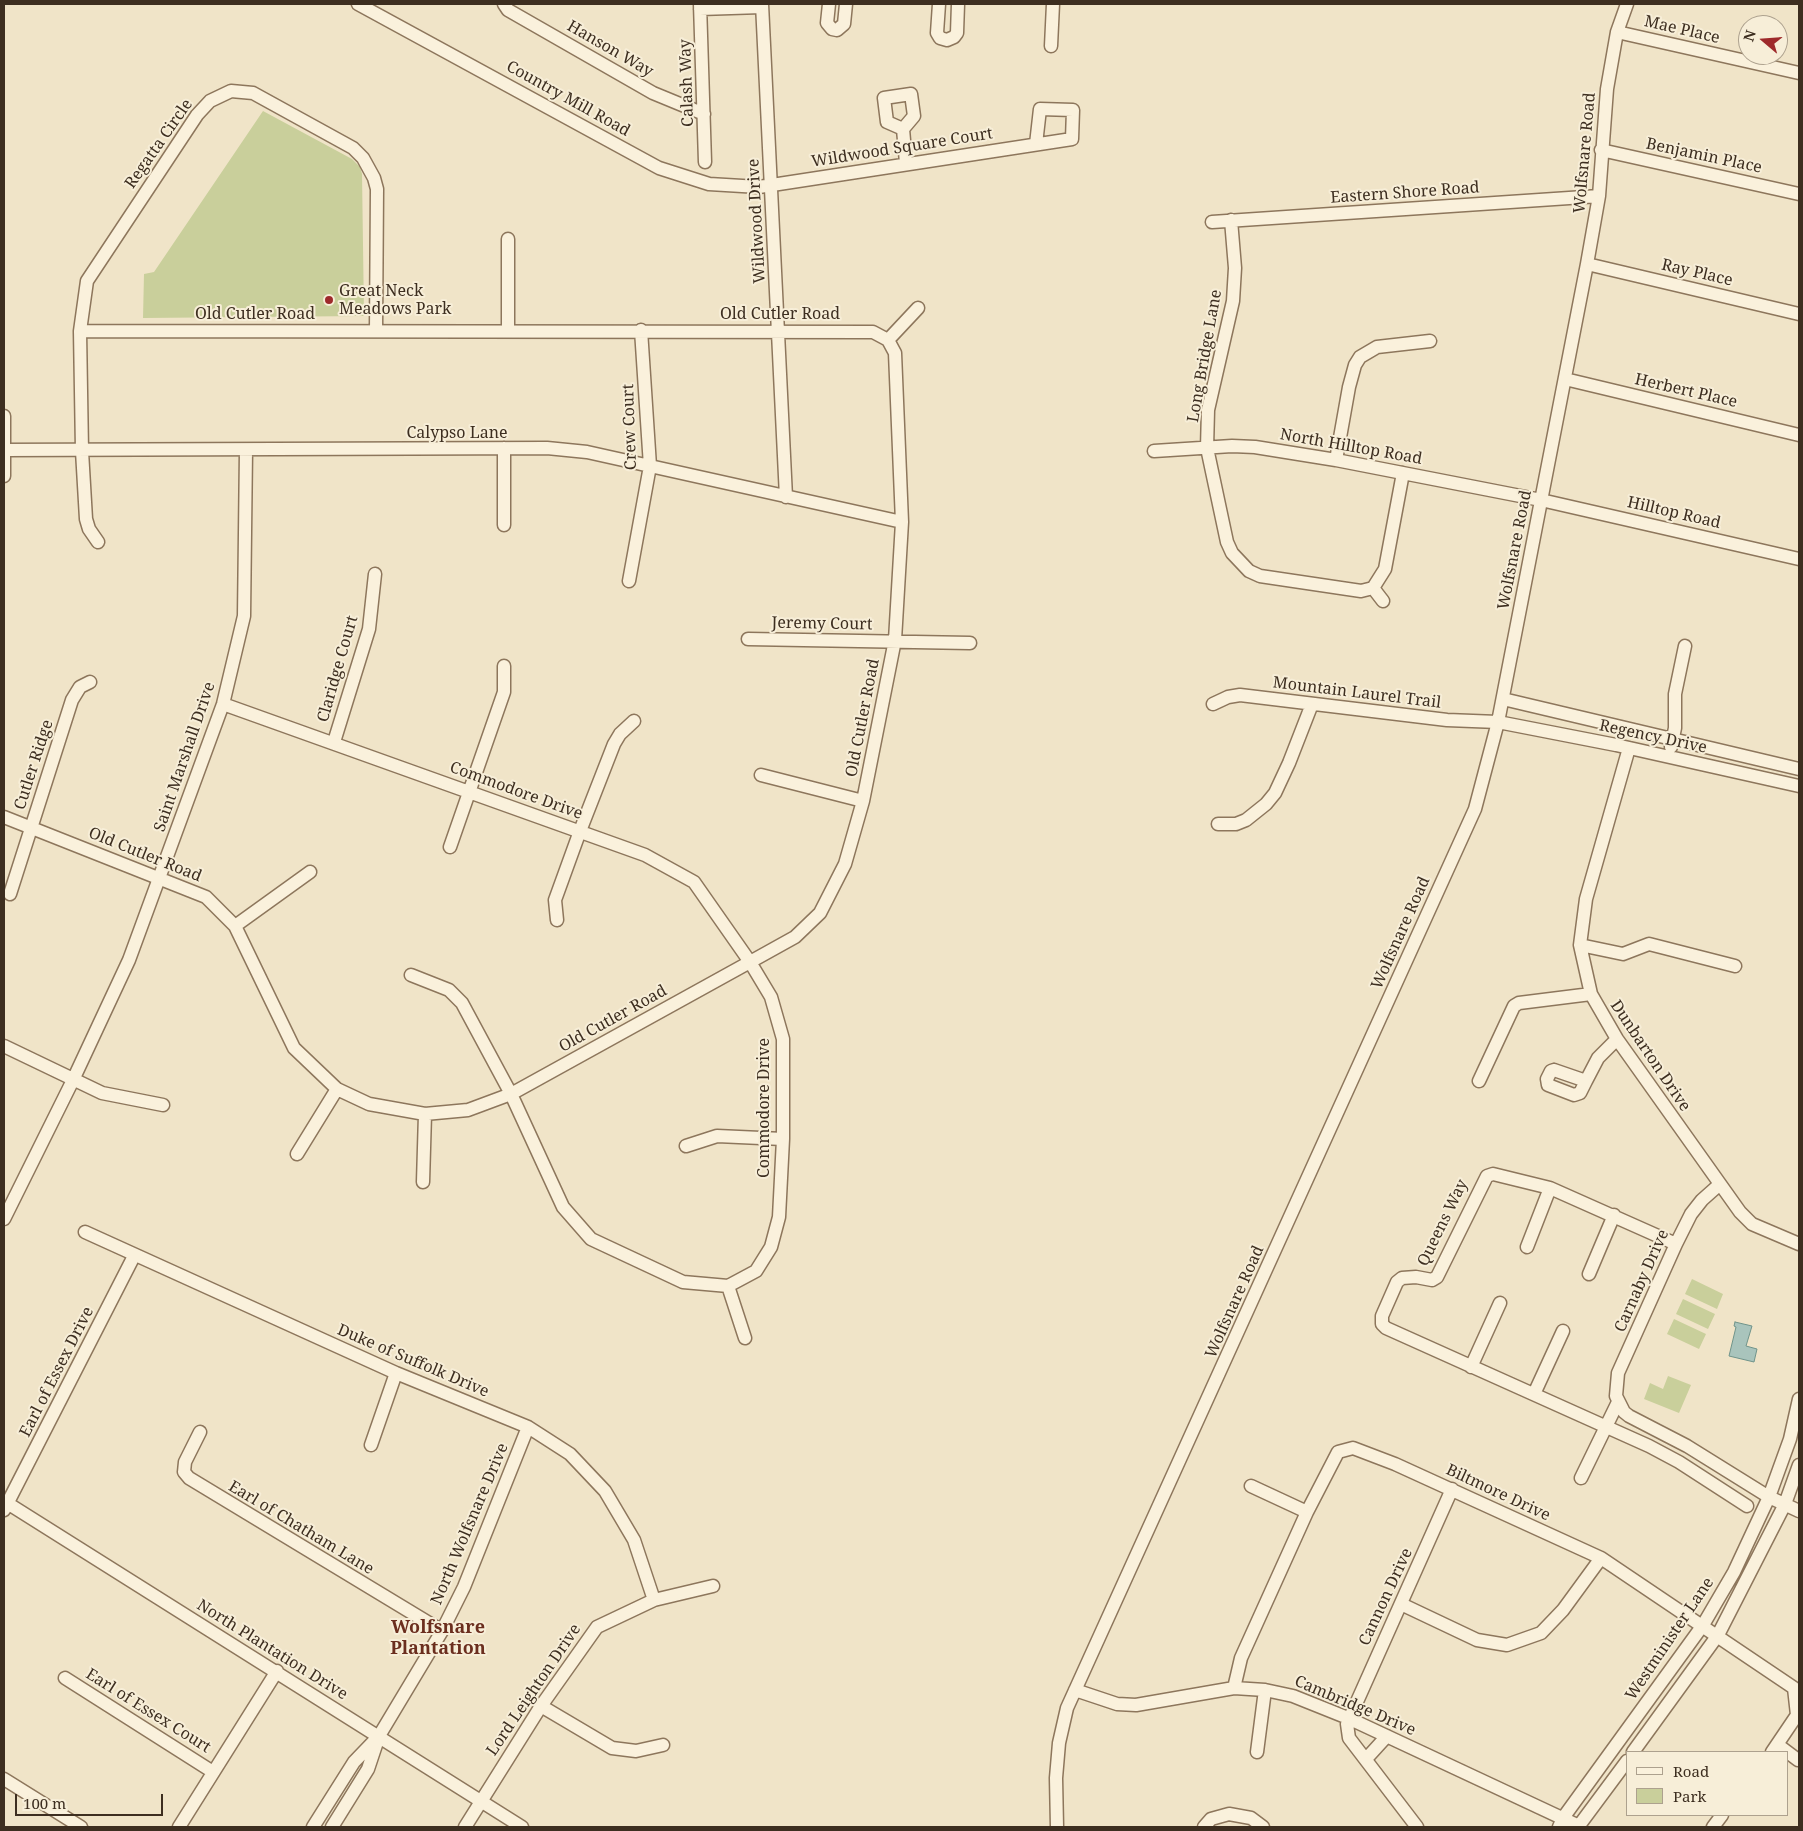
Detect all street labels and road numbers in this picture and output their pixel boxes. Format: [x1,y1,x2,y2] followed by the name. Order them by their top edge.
[1642,12,1722,48] street label: Mae Place
[563,17,657,81] street label: Hanson Way
[676,39,698,127] street label: Calash Way
[503,57,633,141] street label: Country Mill Road
[1570,92,1600,214] street label: Wolfsnare Road
[121,95,197,193] street label: Regatta Circle
[810,124,994,172] street label: Wildwood Square Court
[1644,134,1764,178] street label: Benjamin Place
[744,158,770,284] street label: Wildwood Drive
[1330,178,1480,208] street label: Eastern Shore Road
[1660,255,1734,291] street label: Ray Place
[1184,288,1226,424] street label: Long Bridge Lane
[195,304,315,324] street label: Old Cutler Road
[720,304,840,324] street label: Old Cutler Road
[1633,370,1739,412] street label: Herbert Place
[619,384,641,470] street label: Crew Court
[406,423,508,443] street label: Calypso Lane
[1278,425,1424,469] street label: North Hilltop Road
[1494,489,1536,611] street label: Wolfsnare Road
[1625,493,1723,533] street label: Hilltop Road
[314,613,362,725] street label: Claridge Court
[771,614,873,634] street label: Jeremy Court
[842,657,884,779] street label: Old Cutler Road
[1272,673,1442,713] street label: Mountain Laurel Trail
[150,680,220,834] street label: Saint Marshall Drive
[1597,716,1709,758] street label: Regency Drive
[10,718,58,812] street label: Cutler Ridge
[447,758,585,824] street label: Commodore Drive
[86,824,204,886] street label: Old Cutler Road
[1368,874,1434,992] street label: Wolfsnare Road
[556,981,670,1057] street label: Old Cutler Road
[1606,997,1694,1115] street label: Dunbarton Drive
[754,1038,774,1178] street label: Commodore Drive
[1414,1176,1472,1270] street label: Queens Way
[1611,1227,1673,1335] street label: Carnaby Drive
[1202,1243,1268,1361] street label: Wolfsnare Road
[16,1304,98,1440] street label: Earl of Essex Drive
[334,1320,492,1402] street label: Duke of Suffolk Drive
[427,1440,513,1608] street label: North Wolfsnare Drive
[1443,1460,1553,1526] street label: Biltmore Drive
[225,1477,377,1579] street label: Earl of Chatham Lane
[1355,1545,1417,1649] street label: Cannon Drive
[1622,1574,1718,1704] street label: Westminister Lane
[193,1596,351,1704] street label: North Plantation Drive
[483,1621,585,1759] street label: Lord Leighton Drive
[82,1665,214,1757] street label: Earl of Essex Court
[1292,1672,1418,1740] street label: Cambridge Drive

